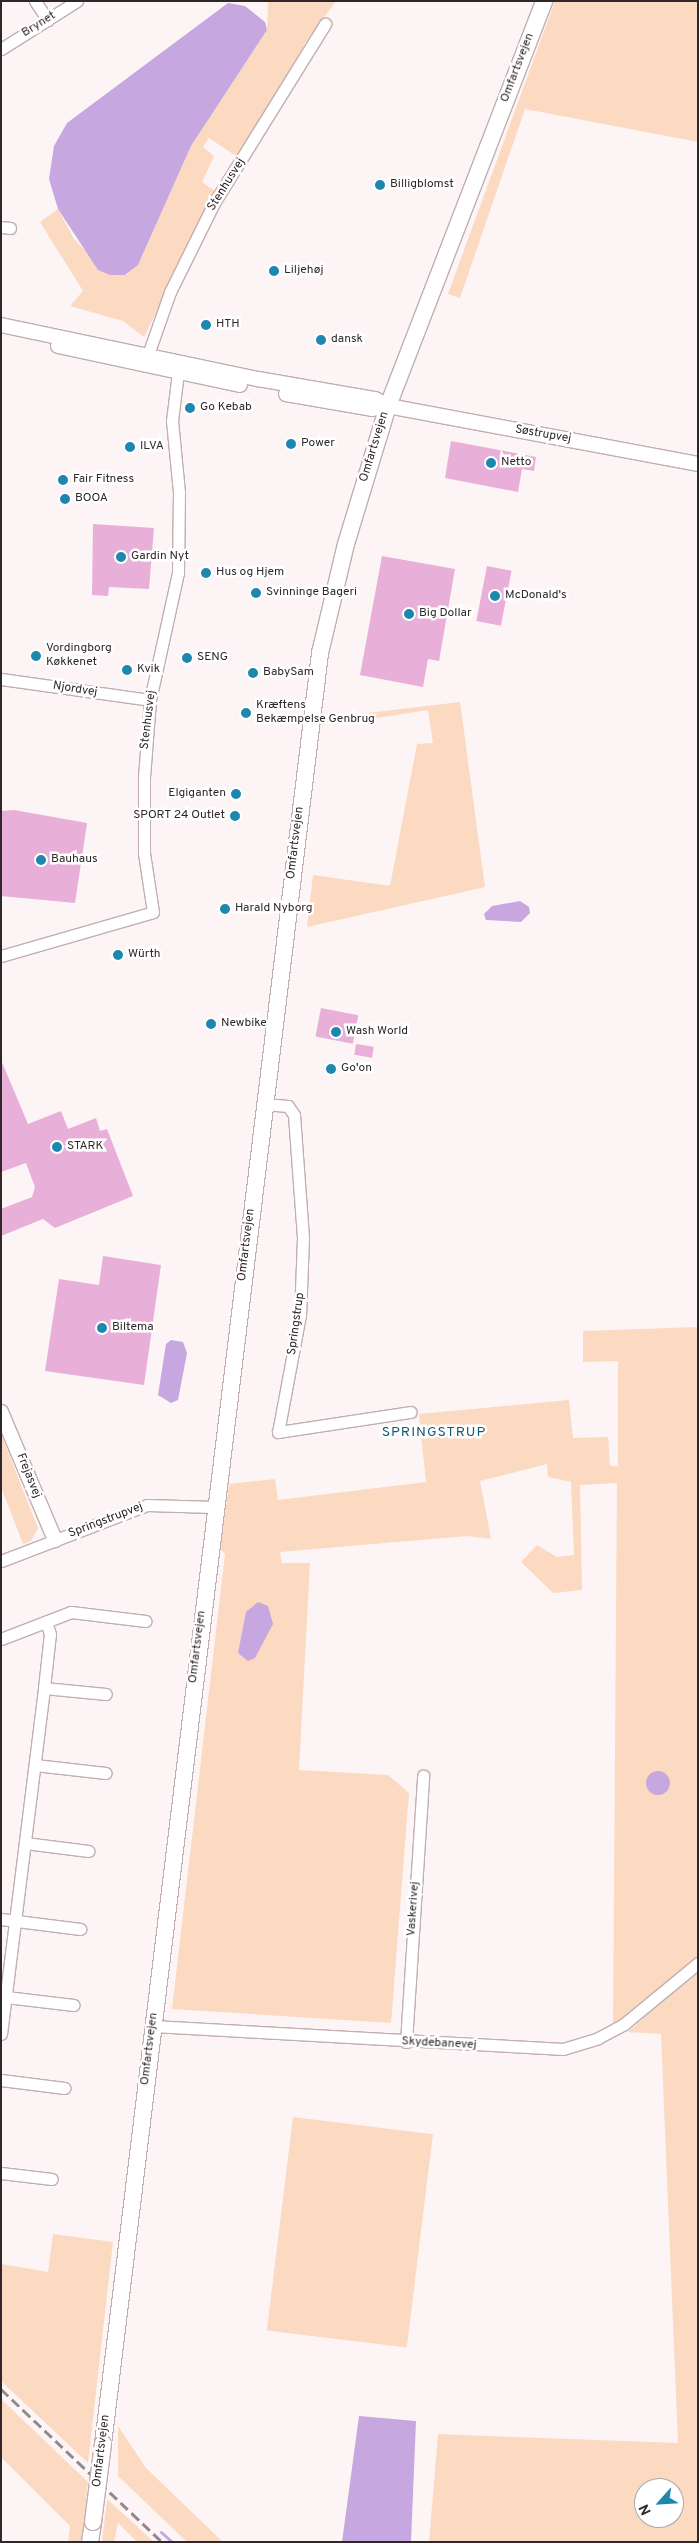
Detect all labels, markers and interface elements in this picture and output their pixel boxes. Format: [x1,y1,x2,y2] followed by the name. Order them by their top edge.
[20,9,58,41] street label: Brynet
[498,31,538,105] street label: Omfartsvejen
[205,156,249,214] street label: Stenhusvej
[390,178,454,192] place label: Billigblomst
[374,179,386,191] marker: Billigblomst
[284,264,323,278] place label: Liljehøj
[268,265,280,277] marker: Liljehøj
[216,318,240,332] place label: HTH
[200,319,212,331] marker: HTH
[331,333,363,347] place label: dansk
[315,334,327,346] marker: dansk
[200,401,252,415] place label: Go Kebab
[184,402,196,414] marker: Go Kebab
[357,410,393,484] street label: Omfartsvejen
[514,423,572,447] street label: Søstrupvej
[301,437,335,451] place label: Power
[285,438,297,450] marker: Power
[140,440,164,454] place label: ILVA
[124,441,136,453] marker: ILVA
[501,456,531,470] place label: Netto
[485,457,497,469] marker: Netto
[73,473,134,487] place label: Fair Fitness
[57,474,69,486] marker: Fair Fitness
[75,492,108,506] place label: BOOA
[59,493,71,505] marker: BOOA
[131,550,189,564] place label: Gardin Nyt
[115,551,127,563] marker: Gardin Nyt
[216,566,284,580] place label: Hus og Hjem
[200,567,212,579] marker: Hus og Hjem
[266,586,357,600] place label: Svinninge Bageri
[250,587,262,599] marker: Svinninge Bageri
[505,589,567,603] place label: McDonald's
[489,590,501,602] marker: McDonald's
[419,607,472,621] place label: Big Dollar
[403,608,415,620] marker: Big Dollar
[46,642,112,670] place label: Vordingborg Køkkenet
[30,650,42,662] marker: Vordingborg Køkkenet
[197,651,228,665] place label: SENG
[181,652,193,664] marker: SENG
[137,663,160,677] place label: Kvik
[121,664,133,676] marker: Kvik
[263,666,314,680] place label: BabySam
[247,667,259,679] marker: BabySam
[52,679,98,701] street label: Njordvej
[138,690,160,750] street label: Stenhusvej
[256,699,375,727] place label: Kræftens Bekæmpelse Genbrug
[240,707,252,719] marker: Kræftens Bekæmpelse Genbrug
[168,787,226,801] place label: Elgiganten
[230,788,242,800] marker: Elgiganten
[284,806,308,880] street label: Omfartsvejen
[133,809,225,823] place label: SPORT 24 Outlet
[229,810,241,822] marker: SPORT 24 Outlet
[51,853,98,867] place label: Bauhaus
[35,854,47,866] marker: Bauhaus
[235,902,312,916] place label: Harald Nyborg
[219,903,231,915] marker: Harald Nyborg
[128,948,161,962] place label: Würth
[112,949,124,961] marker: Würth
[221,1017,267,1031] place label: Newbike
[205,1018,217,1030] marker: Newbike
[346,1025,408,1039] place label: Wash World
[330,1026,342,1038] marker: Wash World
[341,1062,372,1076] place label: Go'on
[325,1063,337,1075] marker: Go'on
[67,1140,103,1154] place label: STARK
[51,1141,63,1153] marker: STARK
[235,1208,259,1282] street label: Omfartsvejen
[285,1292,309,1356] street label: Springstrup
[112,1321,154,1335] place label: Biltema
[96,1322,108,1334] marker: Biltema
[380,1425,488,1441] district label: SPRINGSTRUP
[13,1451,43,1501] street label: Frejasvej
[67,1500,145,1542] street label: Springstrupvej
[186,1610,210,1684] street label: Omfartsvejen
[405,1881,423,1937] street label: Vaskerivej
[138,2012,162,2086] street label: Omfartsvejen
[401,2035,477,2053] street label: Skydebanevej
[90,2414,114,2488] street label: Omfartsvejen
[634,2478,684,2528] north arrow
[636,2501,656,2518] text: N

